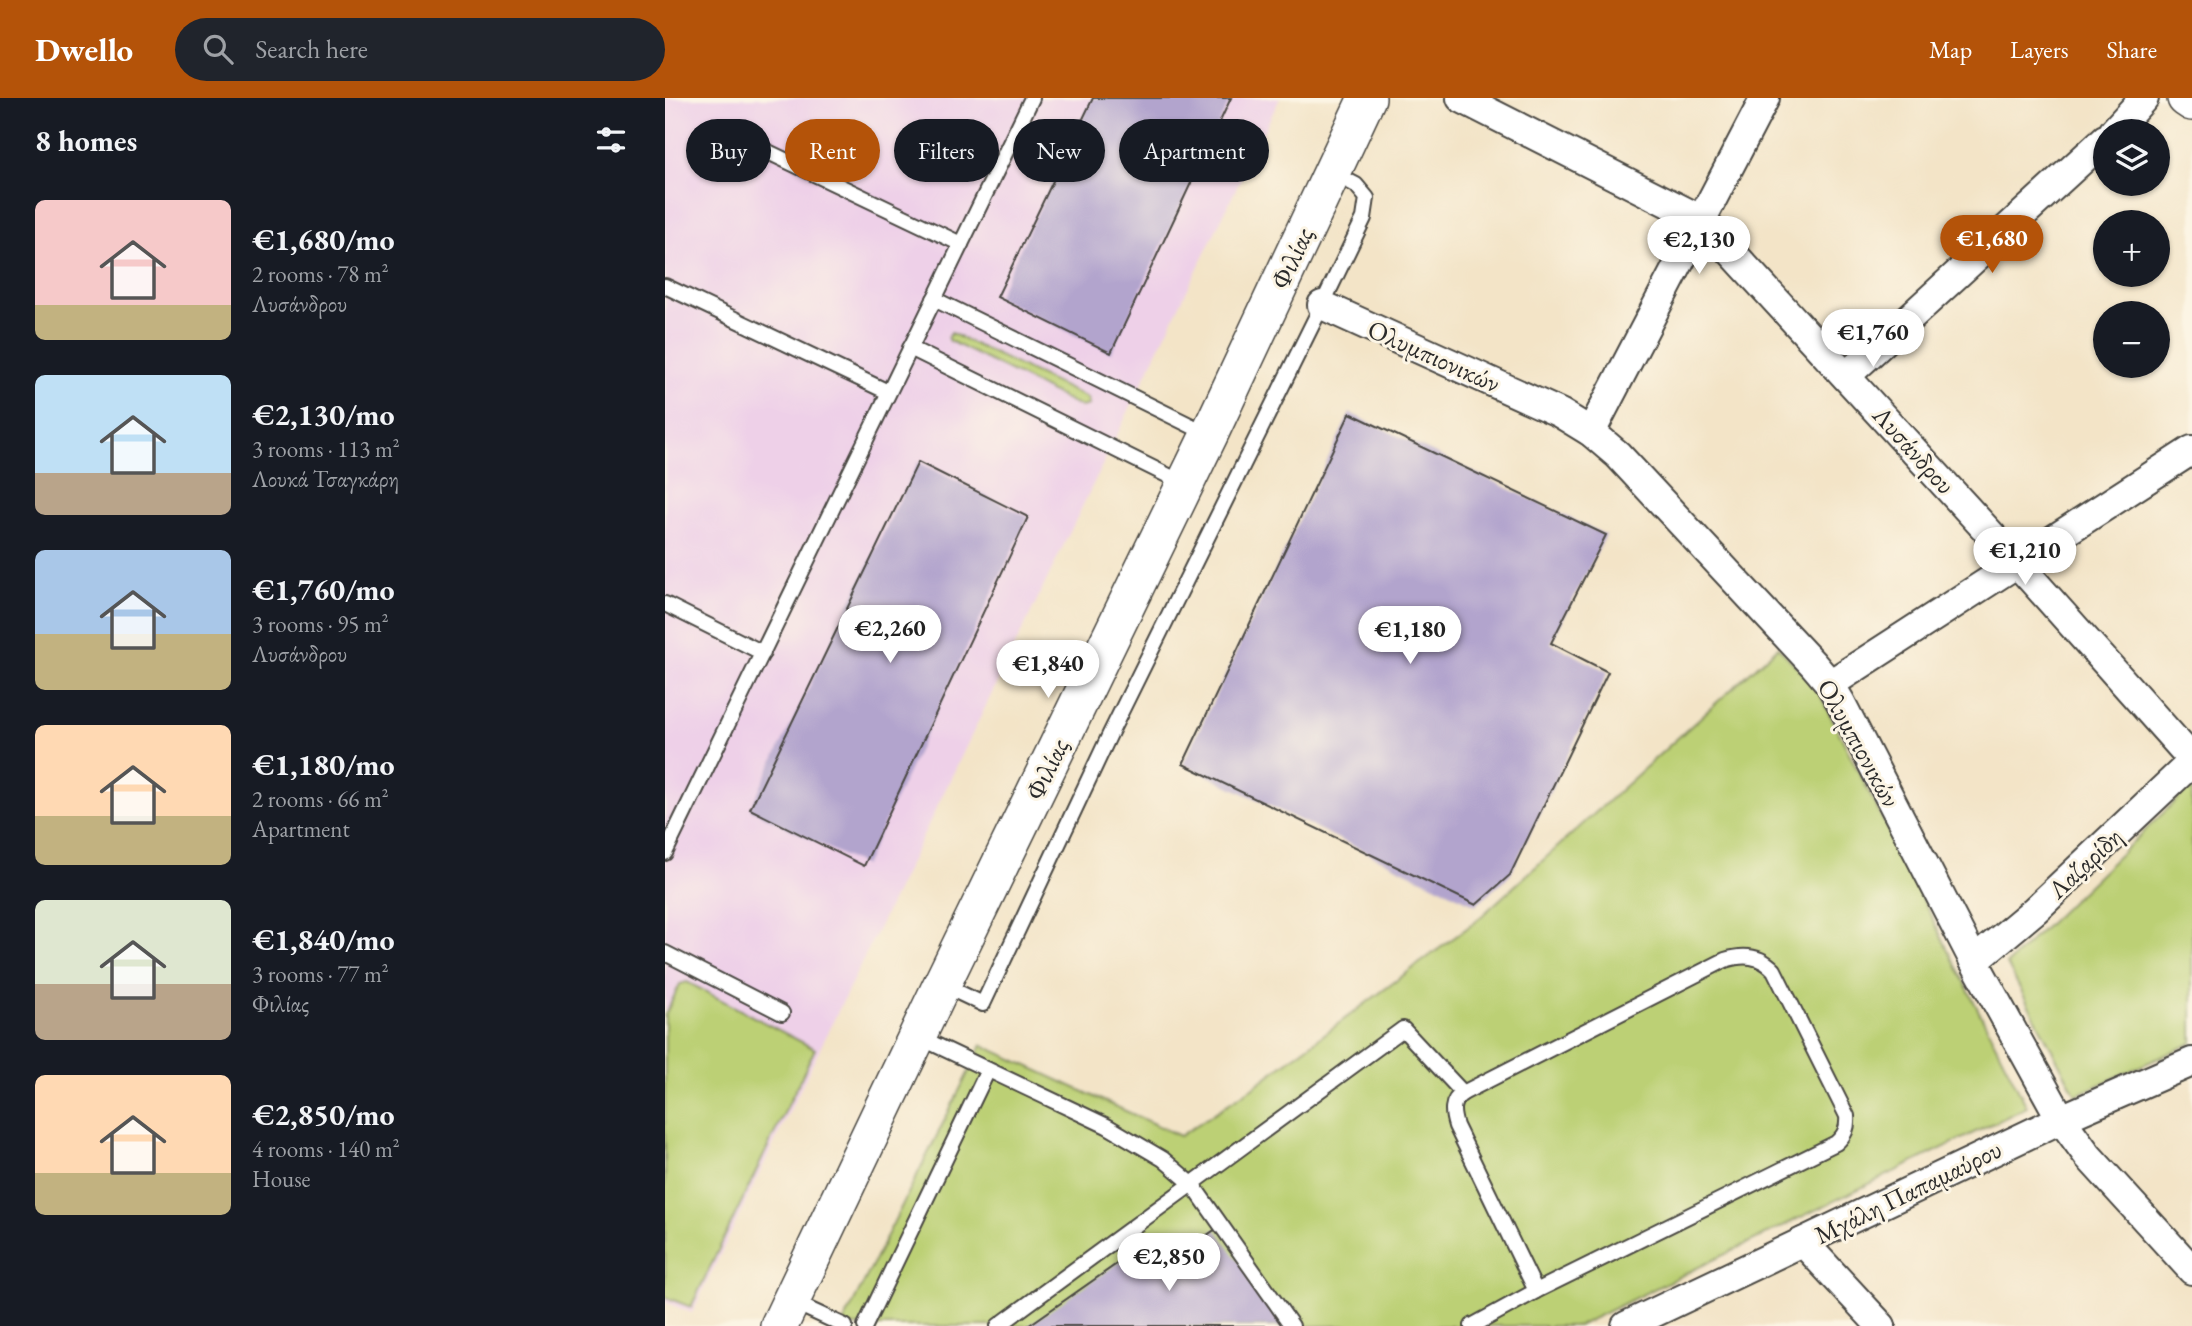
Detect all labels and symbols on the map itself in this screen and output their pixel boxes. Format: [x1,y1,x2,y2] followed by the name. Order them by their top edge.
[1642,216,1756,276] pin: €2,130
[1935,216,2049,275] pin: €1,680
[1263,221,1321,294] street label: Φιλίας
[1816,310,1930,369] pin: €1,760
[1362,312,1506,400] street label: Ολυμπιονικών
[1865,398,1963,501] street label: Λυσάνδρου
[1968,528,2082,587] pin: €1,210
[833,606,947,665] pin: €2,260
[1353,606,1467,666] pin: €1,180
[991,640,1105,700] pin: €1,840
[1810,673,1908,813] street label: Ολυμπιονικών
[1018,732,1076,806] street label: Φιλίας
[2040,820,2130,907] street label: Λαζαρίδη
[1809,1132,2007,1252] street label: Μχάλη Παπαμαύρου
[1112,1234,1226,1293] pin: €2,850

